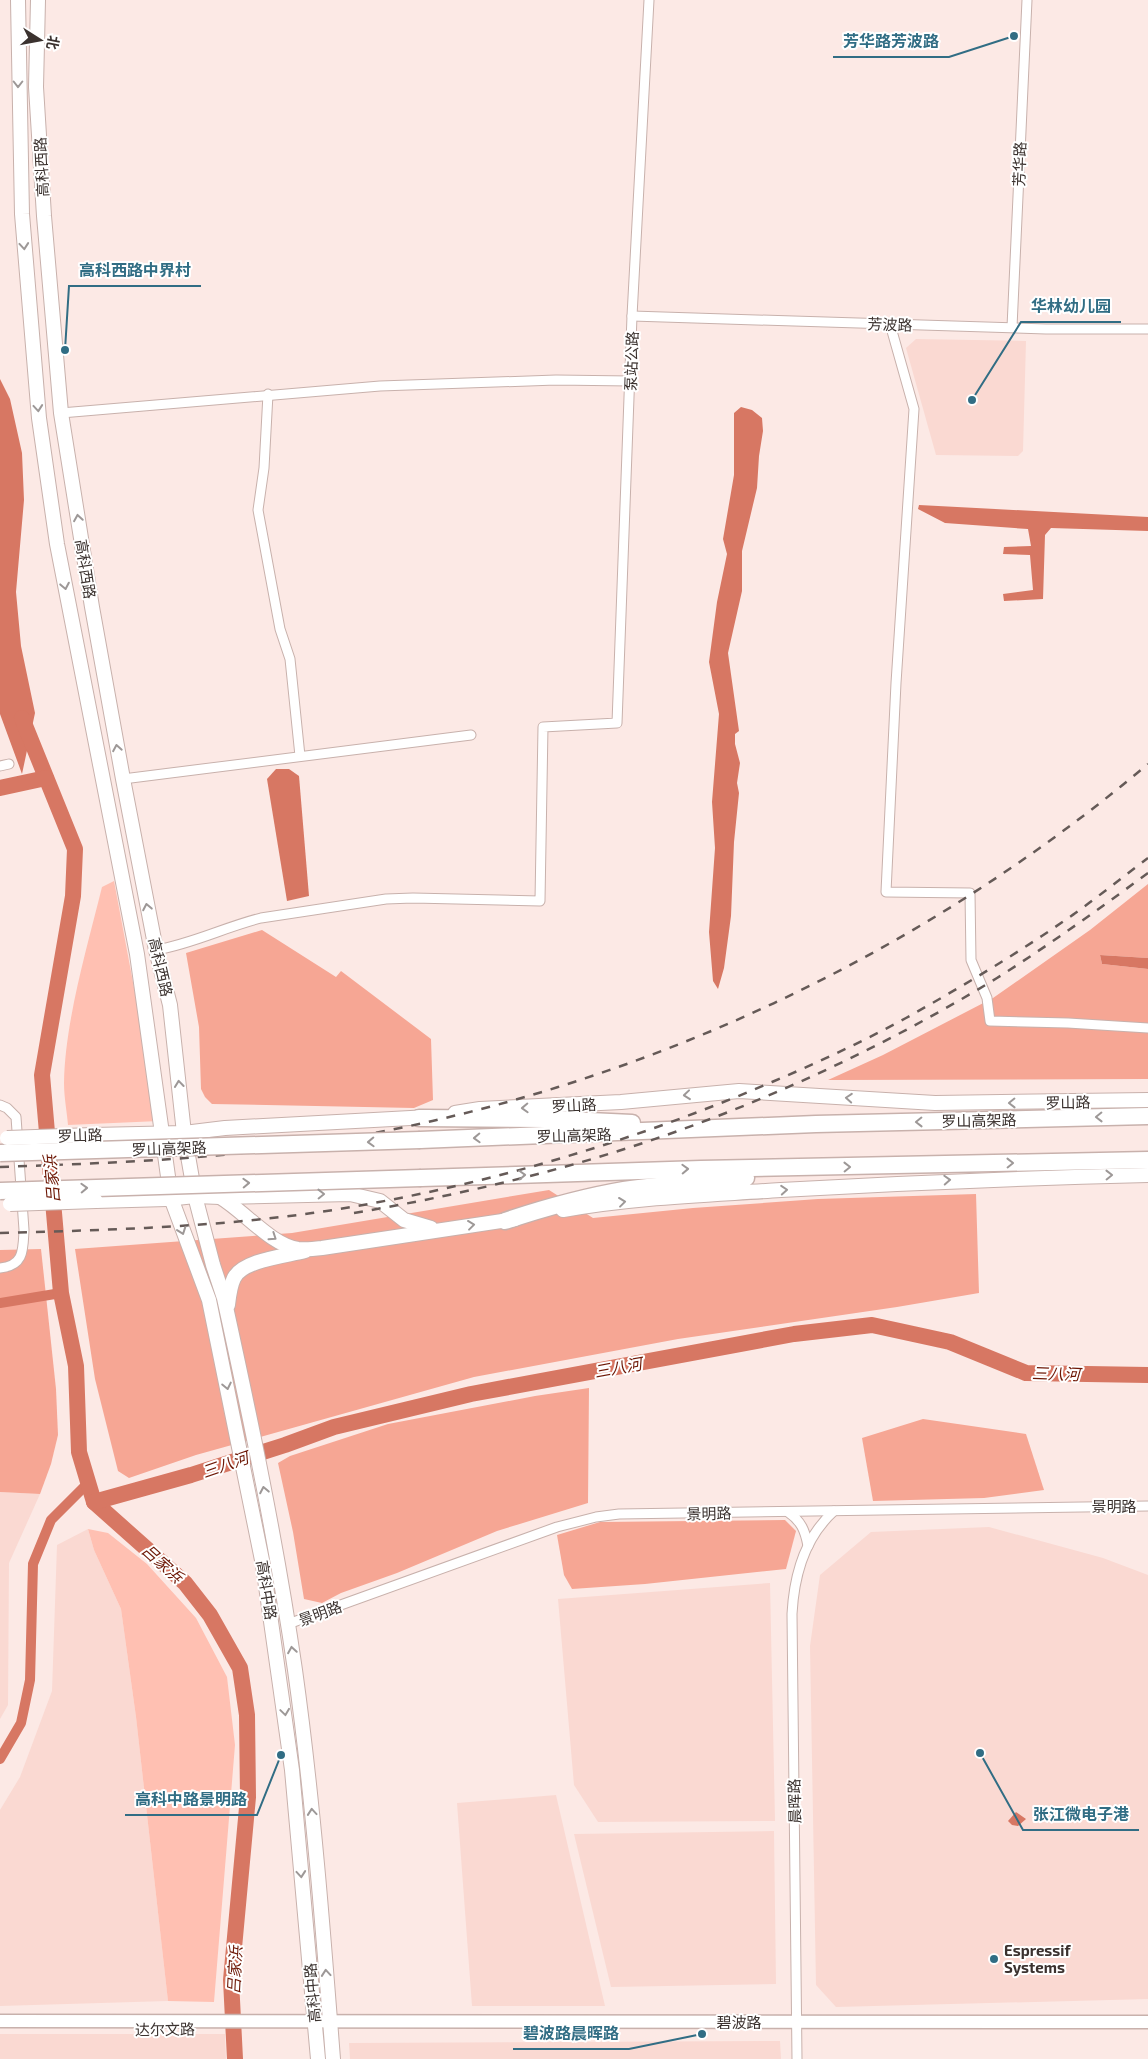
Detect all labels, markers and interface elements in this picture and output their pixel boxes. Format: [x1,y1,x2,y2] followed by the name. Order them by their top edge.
[15,15,65,65] north arrow
[833,26,949,57] callout: 芳华路芳波路
[843,31,939,50] text: 芳华路芳波路
[44,34,63,51] text: 北
[13,80,23,88] one-way arrow
[30,137,52,197] street label: 高科西路
[1009,141,1029,187] street label: 芳华路
[19,242,30,250] one-way arrow
[69,255,201,286] callout: 高科西路中界村
[79,260,191,279] text: 高科西路中界村
[1021,291,1121,322] callout: 华林幼儿园
[1031,296,1111,315] text: 华林幼儿园
[867,314,913,334] street label: 芳波路
[621,331,641,391] street label: 泵站公路
[32,404,43,412] one-way arrow
[73,514,83,523] one-way arrow
[72,538,100,600] street label: 高科西路
[60,581,70,590] one-way arrow
[112,743,122,752] one-way arrow
[143,903,153,912] one-way arrow
[145,936,177,998] street label: 高科西路
[173,1080,184,1088] one-way arrow
[683,1089,691,1100] one-way arrow
[845,1092,853,1103] one-way arrow
[1045,1093,1091,1111] street label: 罗山路
[551,1095,597,1115] street label: 罗山路
[1008,1097,1016,1108] one-way arrow
[521,1102,529,1113] one-way arrow
[941,1110,1017,1130] street label: 罗山高架路
[1095,1112,1103,1123] one-way arrow
[915,1117,923,1127] one-way arrow
[57,1125,103,1145] street label: 罗山路
[536,1125,612,1145] street label: 罗山高架路
[473,1133,480,1143] one-way arrow
[367,1136,375,1147] one-way arrow
[131,1138,207,1158] street label: 罗山高架路
[39,1152,63,1204] water label: 吕家浜
[1006,1158,1014,1169] one-way arrow
[844,1162,852,1172] one-way arrow
[681,1164,689,1175] one-way arrow
[519,1169,527,1180] one-way arrow
[1105,1170,1113,1181] one-way arrow
[943,1175,951,1186] one-way arrow
[242,1178,250,1189] one-way arrow
[80,1183,88,1194] one-way arrow
[781,1184,789,1195] one-way arrow
[318,1189,325,1199] one-way arrow
[619,1197,627,1208] one-way arrow
[467,1220,475,1231] one-way arrow
[177,1226,187,1234] one-way arrow
[267,1231,276,1240] one-way arrow
[593,1353,646,1381] water label: 三八河
[1032,1363,1083,1383] water label: 三八河
[222,1382,232,1391] one-way arrow
[199,1446,254,1481] water label: 三八河
[260,1486,270,1495] one-way arrow
[1091,1497,1137,1515] street label: 景明路
[686,1504,732,1522] street label: 景明路
[139,1540,189,1587] water label: 吕家浜
[253,1559,281,1621] street label: 高科中路
[296,1597,344,1629] street label: 景明路
[287,1646,298,1654] one-way arrow
[279,1708,290,1716] one-way arrow
[785,1778,803,1824] street label: 晨晖路
[125,1784,257,1815] callout: 高科中路景明路
[135,1789,247,1808] text: 高科中路景明路
[1023,1799,1139,1830] callout: 张江微电子港
[1033,1804,1129,1823] text: 张江微电子港
[306,1807,317,1815] one-way arrow
[296,1870,307,1878] one-way arrow
[1004,1941,1071,1977] place label: Espressif Systems
[223,1944,245,1994] water label: 吕家浜
[988,1953,1000,1965] marker: Espressif Systems
[300,1962,324,2024] street label: 高科中路
[321,1969,332,1977] one-way arrow
[716,2013,762,2031] street label: 碧波路
[513,2018,629,2049] callout: 碧波路晨晖路
[135,2019,195,2039] street label: 达尔文路
[523,2023,619,2042] text: 碧波路晨晖路

